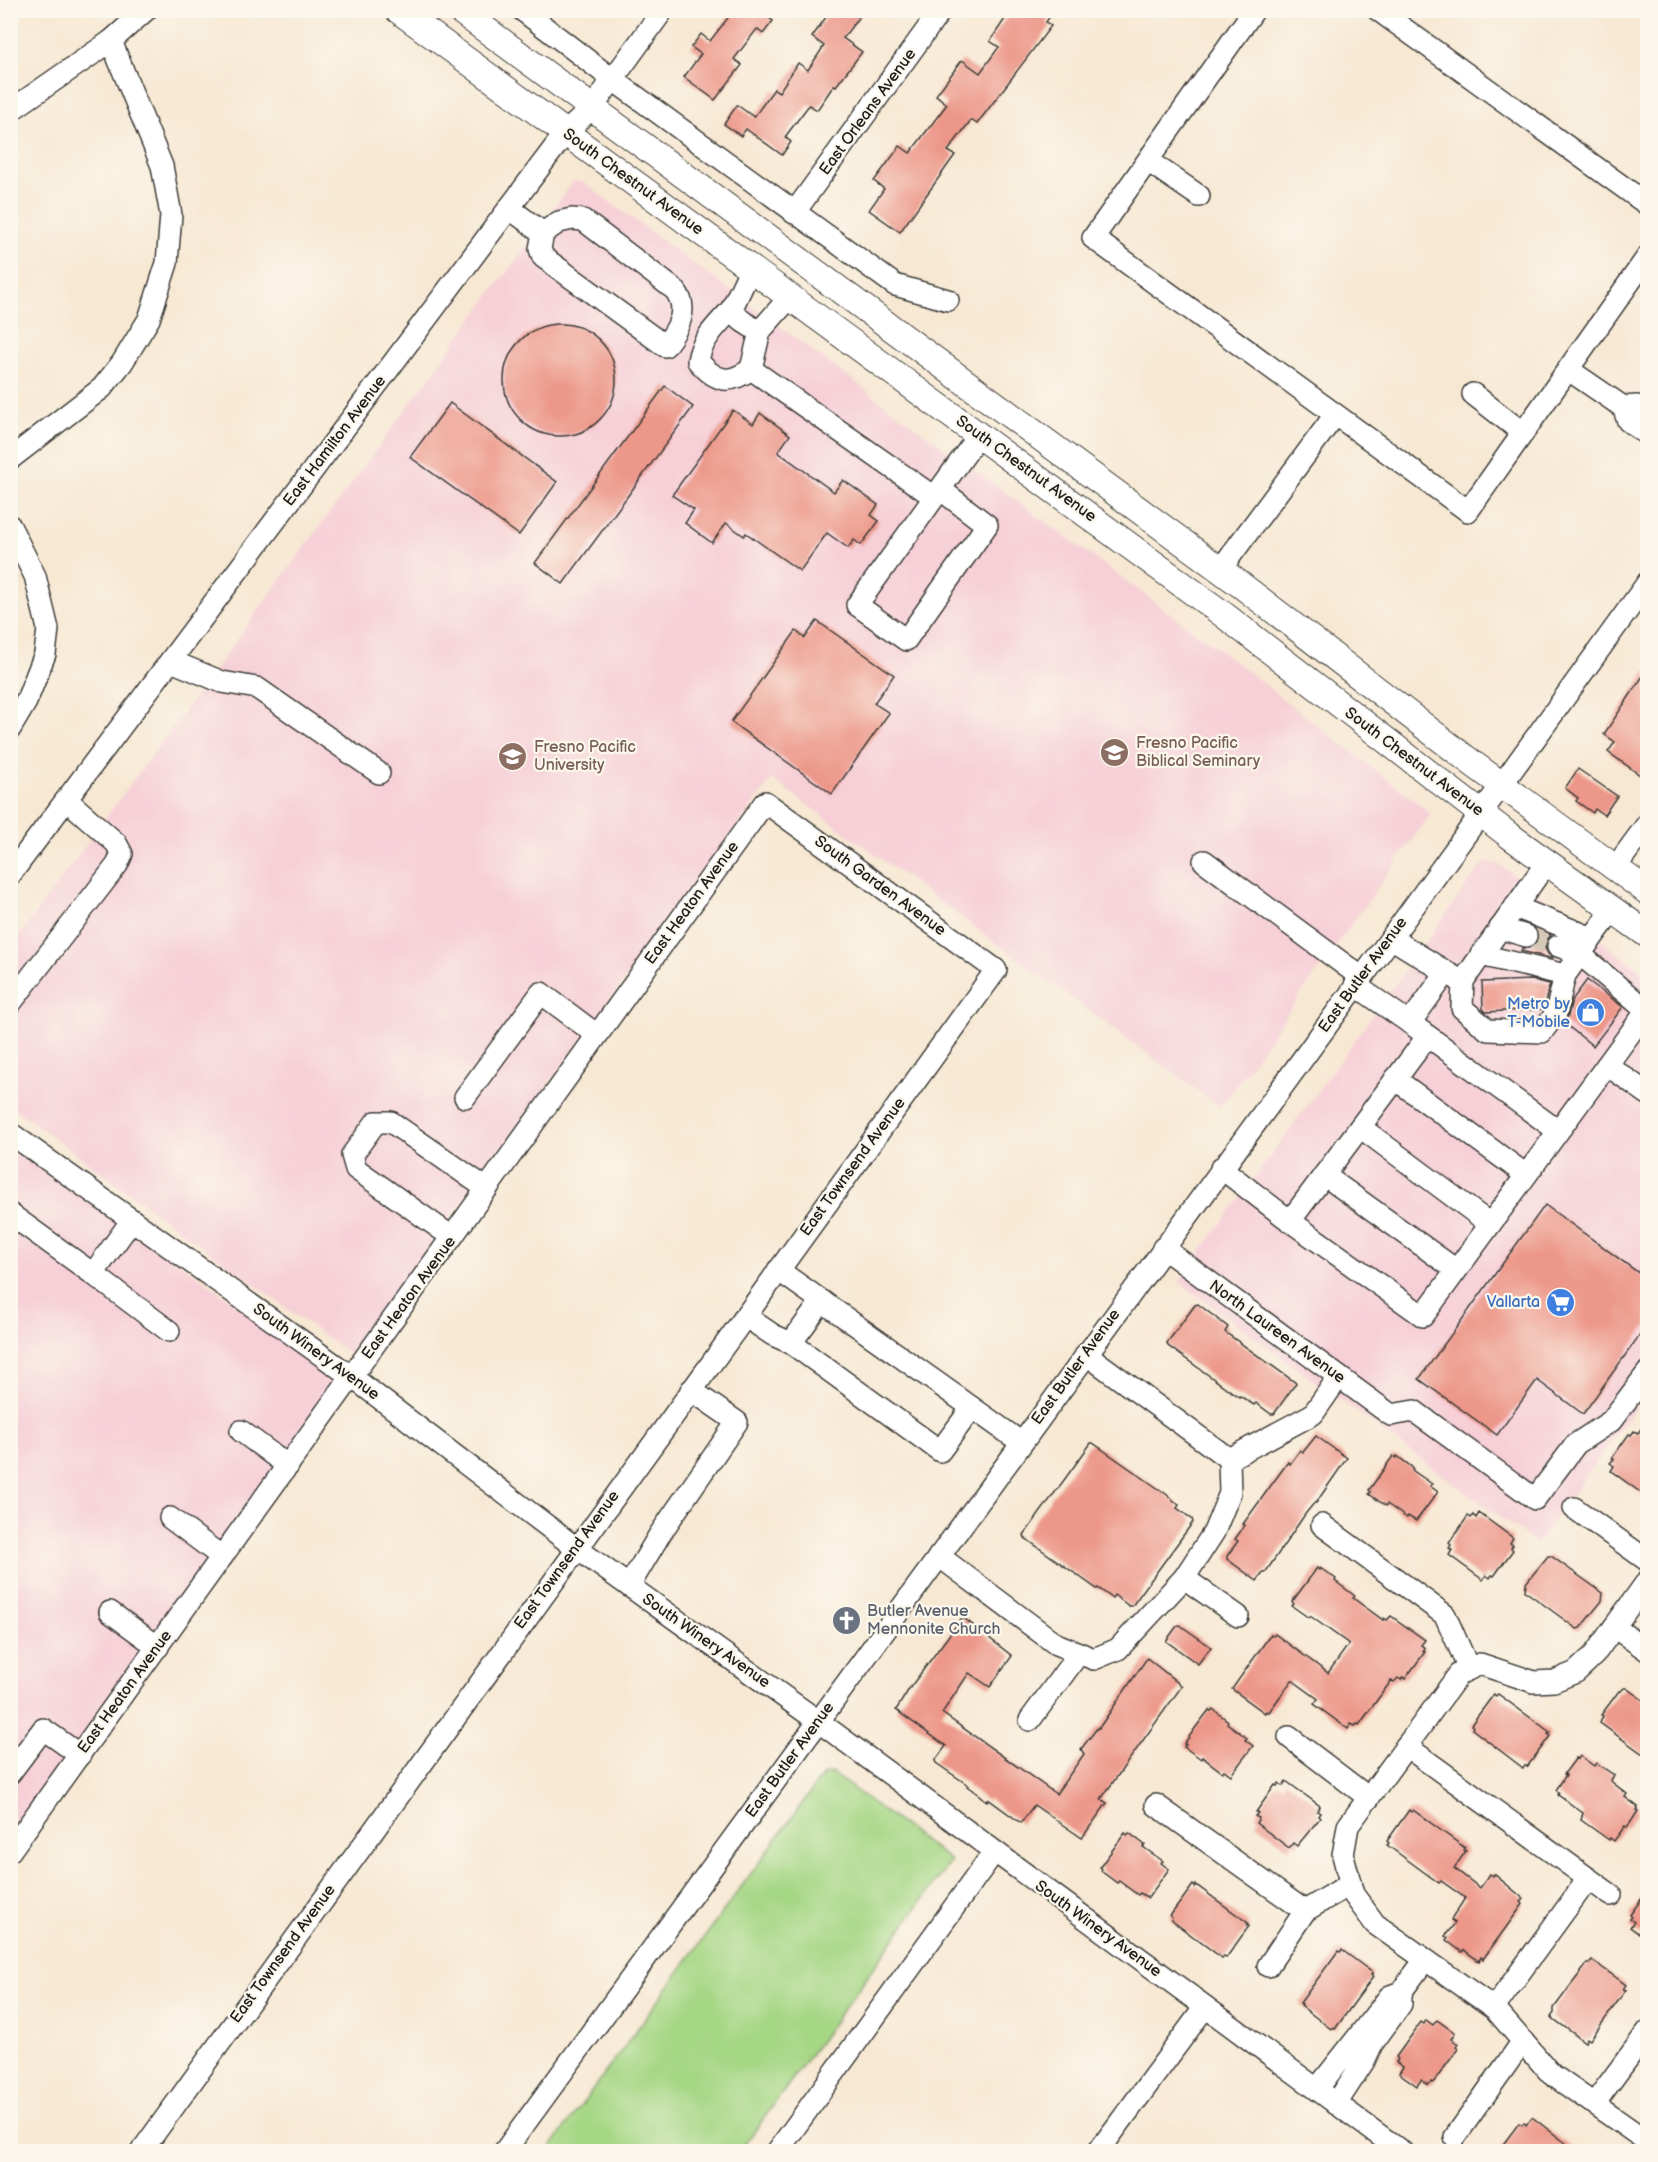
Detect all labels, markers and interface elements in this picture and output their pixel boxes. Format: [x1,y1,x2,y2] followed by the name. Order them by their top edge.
[816,45,921,179] street label: East Orleans Avenue
[559,125,707,240] street label: South Chestnut Avenue
[280,372,391,510] street label: East Hamilton Avenue
[952,412,1100,527] street label: South Chestnut Avenue
[1341,704,1488,821] street label: South Chestnut Avenue
[1136,734,1261,771] place label: Fresno Pacific Biblical Seminary
[1099,736,1131,768] school or university icon: Fresno Pacific Biblical Seminary
[534,738,636,775] place label: Fresno Pacific University
[497,740,529,772] school or university icon: Fresno Pacific University
[811,832,950,940] street label: South Garden Avenue
[641,837,743,968] street label: East Heaton Avenue
[1315,913,1412,1037] street label: East Butler Avenue
[1507,995,1571,1032] place label: Metro by T-Mobile
[1575,997,1607,1029] shop icon: Metro by T-Mobile
[796,1094,910,1240] street label: East Townsend Avenue
[358,1232,460,1363] street label: East Heaton Avenue
[1205,1276,1349,1388] street label: North Laureen Avenue
[1545,1286,1577,1318] supermarket icon: Vallarta
[1487,1293,1540,1312] place label: Vallarta
[249,1300,383,1405] street label: South Winery Avenue
[1028,1305,1125,1429] street label: East Butler Avenue
[510,1487,624,1633] street label: East Townsend Avenue
[638,1590,774,1693] street label: South Winery Avenue
[867,1602,1000,1639] place label: Butler Avenue Mennonite Church
[830,1604,862,1636] church icon: Butler Avenue Mennonite Church
[74,1626,176,1757] street label: East Heaton Avenue
[742,1698,839,1822] street label: East Butler Avenue
[1031,1877,1165,1982] street label: South Winery Avenue
[226,1881,340,2027] street label: East Townsend Avenue

